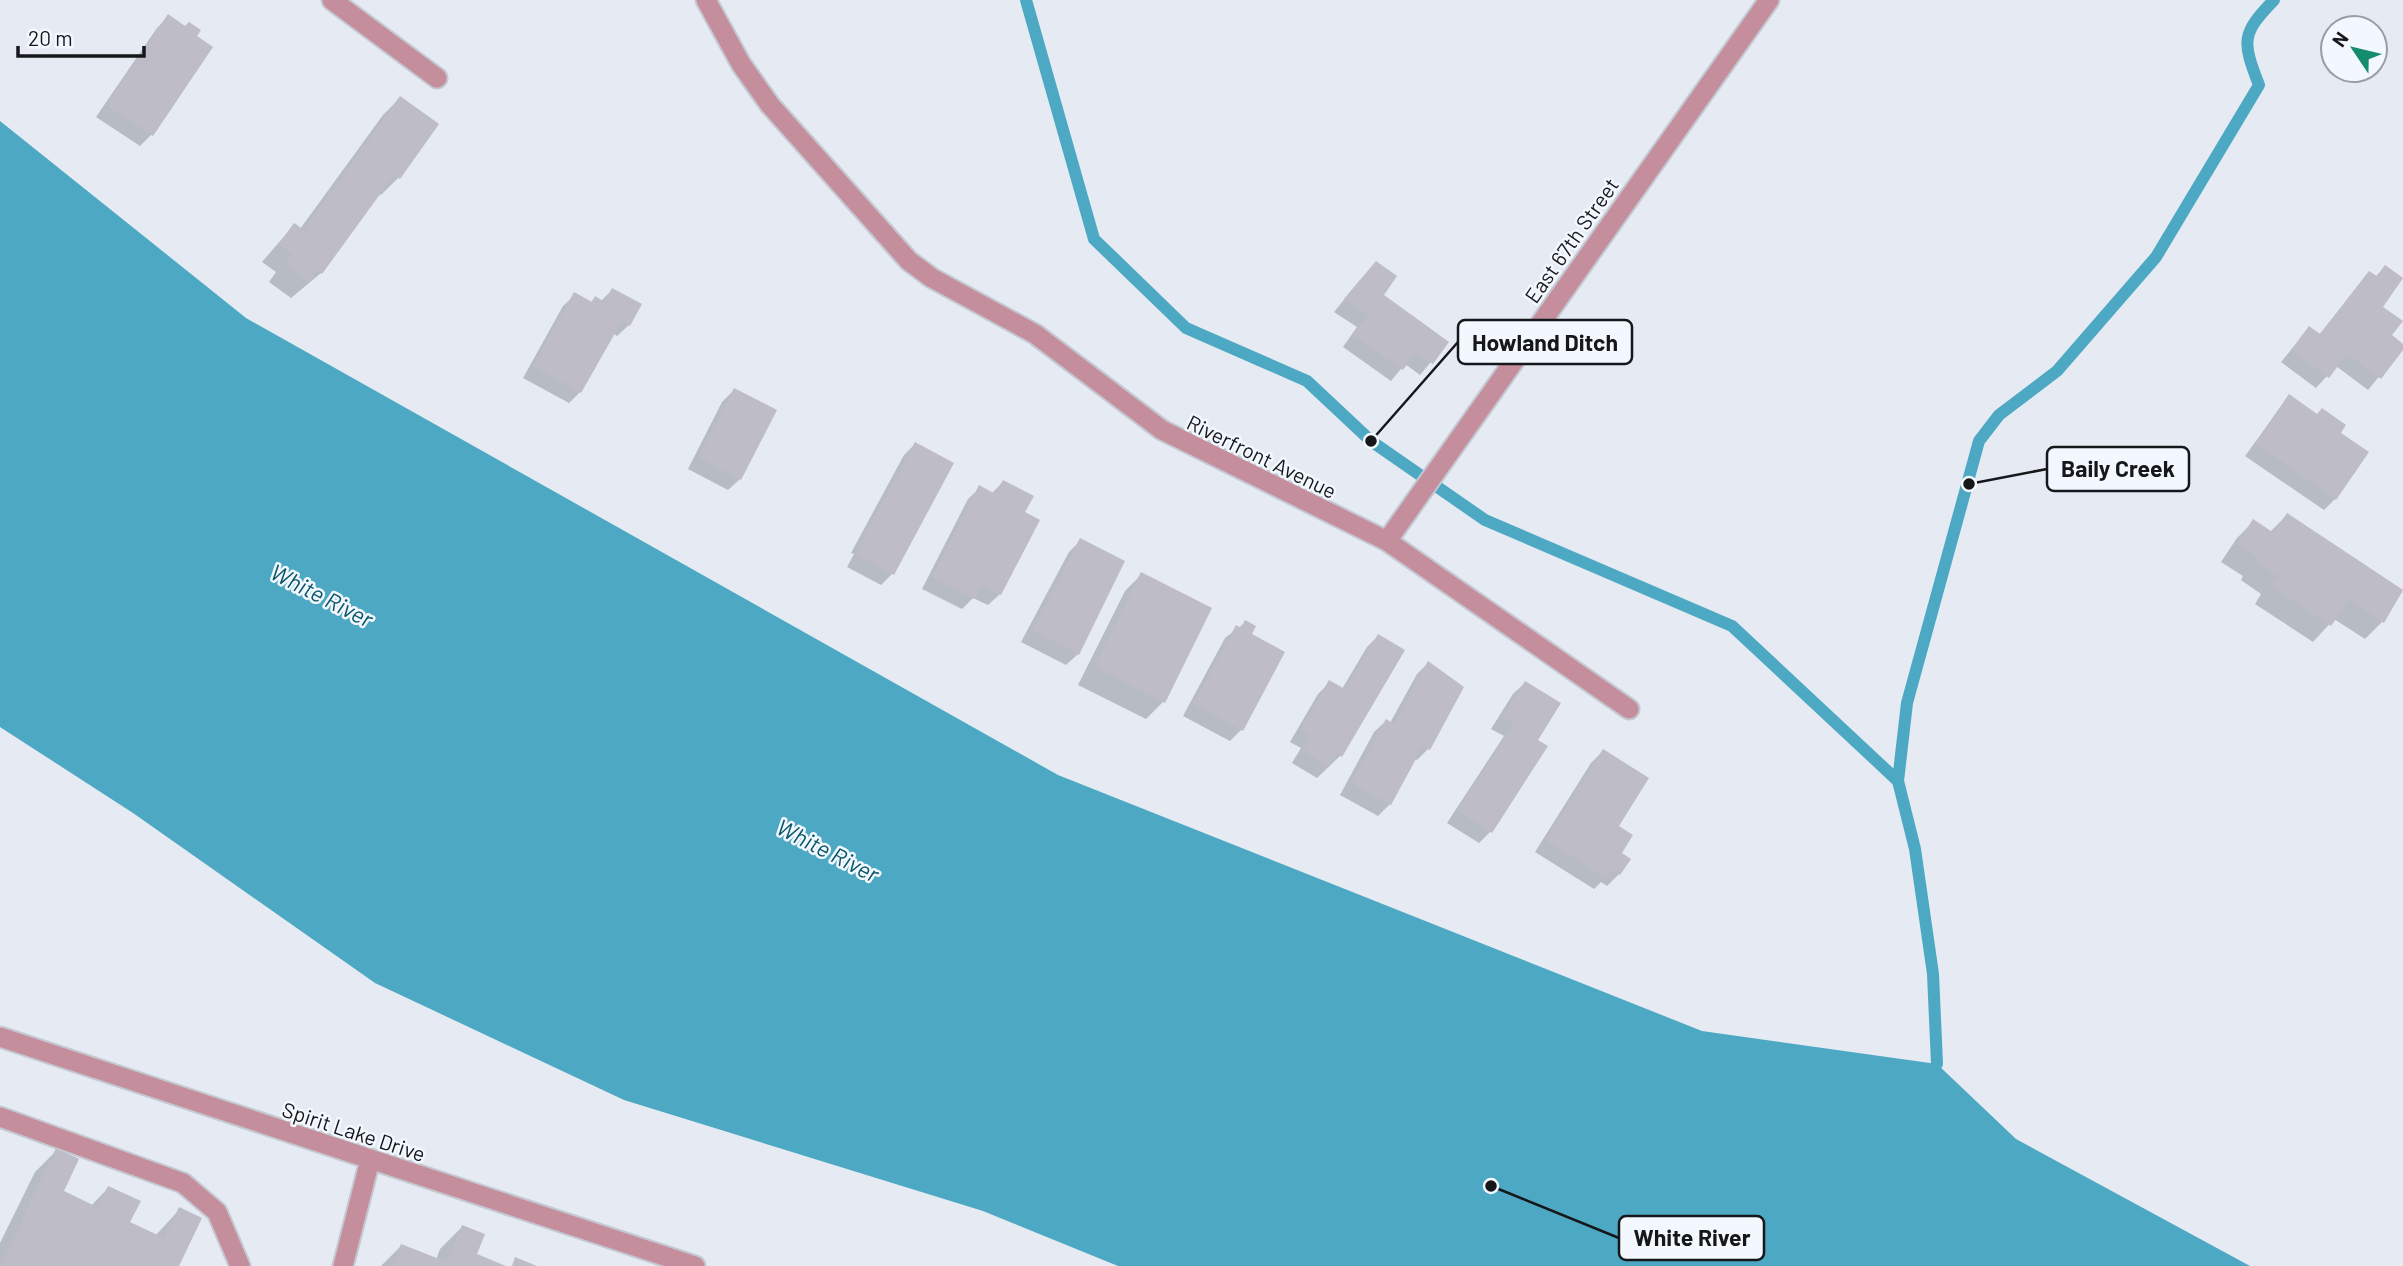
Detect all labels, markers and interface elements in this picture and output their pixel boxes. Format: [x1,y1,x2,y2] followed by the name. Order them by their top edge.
[18,14,144,58] scale bar
[2319,14,2389,84] north arrow
[28,25,73,50] text: 20 m
[2327,27,2353,51] text: N
[1519,173,1623,307] street label: East 67th Street
[1458,320,1632,364] callout: Howland Ditch
[1472,328,1618,356] text: Howland Ditch
[1183,409,1341,503] street label: Riverfront Avenue
[2047,447,2189,491] callout: Baily Creek
[2061,454,2175,482] text: Baily Creek
[266,557,379,633] water label: White River
[772,812,885,888] water label: White River
[279,1096,429,1166] street label: Spirit Lake Drive
[1619,1216,1764,1260] callout: White River
[1634,1223,1751,1251] text: White River

